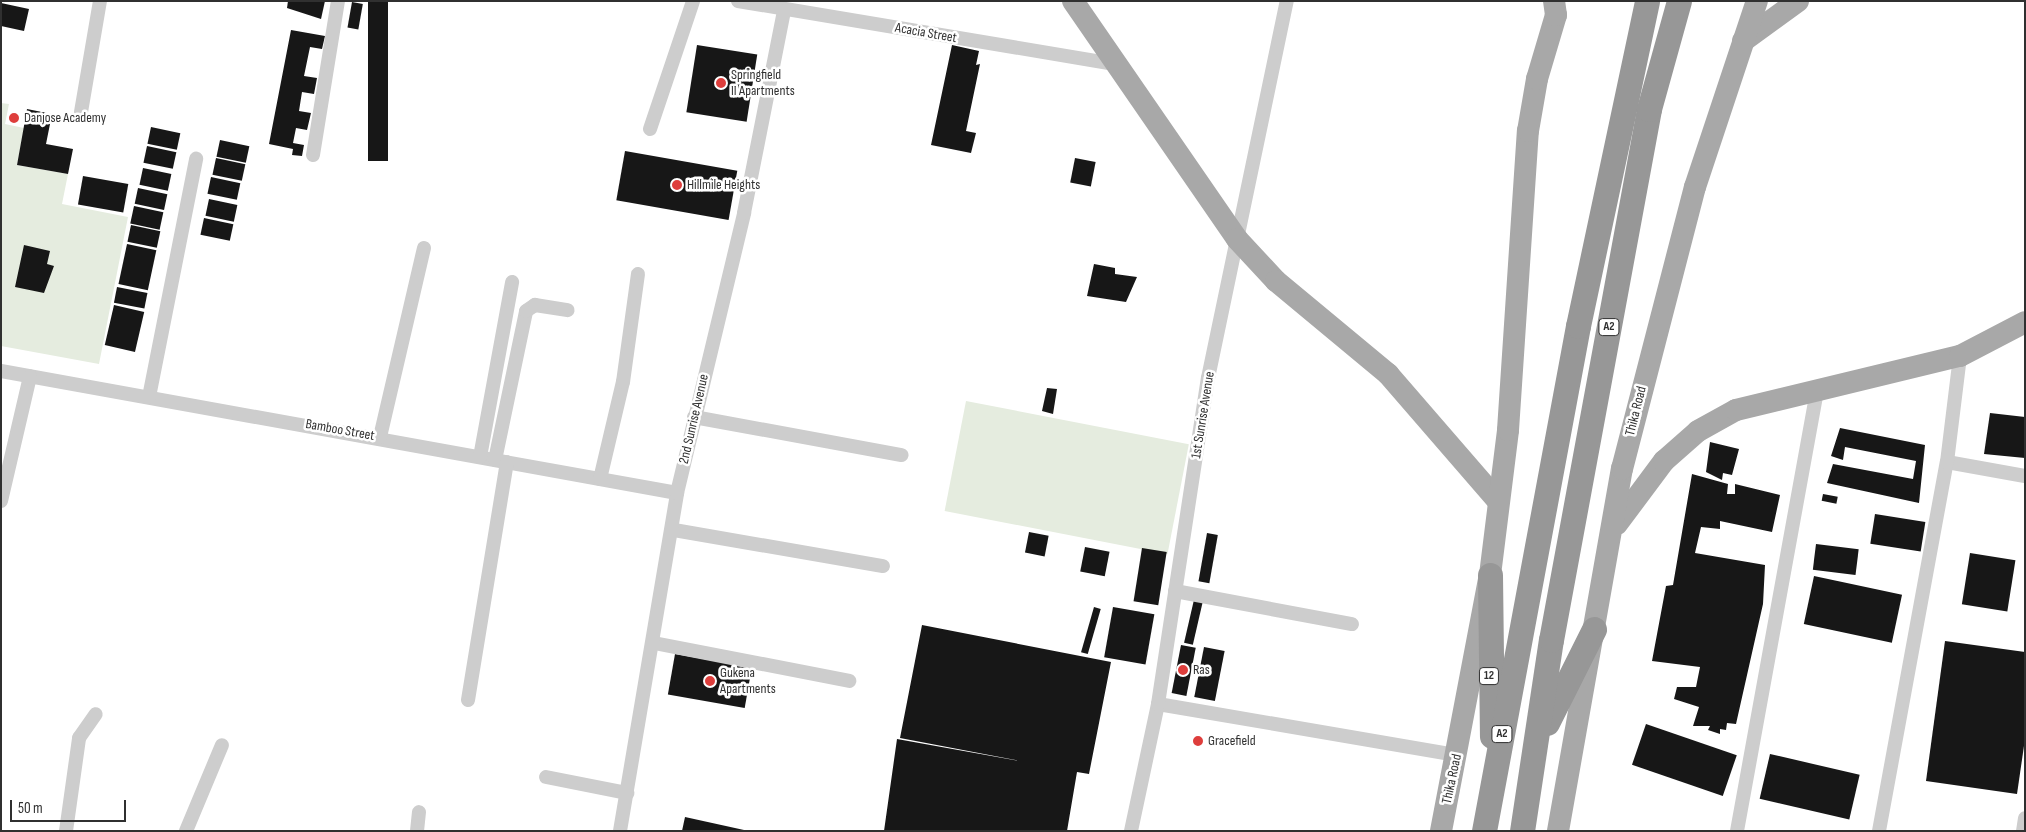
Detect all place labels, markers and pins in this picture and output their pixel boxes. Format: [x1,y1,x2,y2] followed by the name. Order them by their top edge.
[731,67,795,100] place label: Springfield II Apartments
[715,77,727,89] marker: Springfield II Apartments
[24,110,106,126] place label: Danjose Academy
[8,112,20,124] marker: Danjose Academy
[687,177,760,193] place label: Hillmile Heights
[671,179,683,191] marker: Hillmile Heights
[1193,662,1210,678] place label: Ras
[1177,664,1189,676] marker: Ras
[720,665,776,698] place label: Gukena Apartments
[704,675,716,687] marker: Gukena Apartments
[1208,733,1256,749] place label: Gracefield
[1192,735,1204,747] marker: Gracefield

